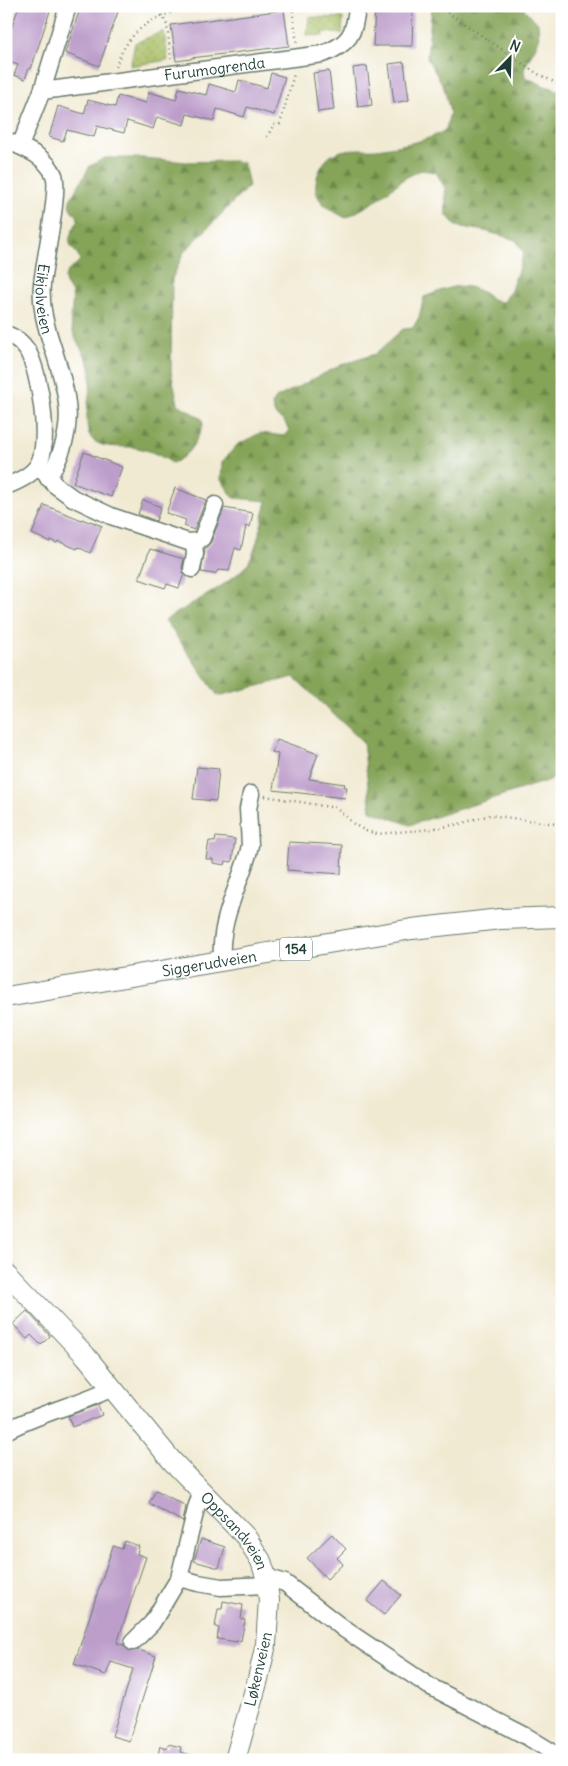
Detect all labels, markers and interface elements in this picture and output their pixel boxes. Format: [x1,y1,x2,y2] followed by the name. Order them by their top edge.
[486,32,536,82] north arrow
[507,36,523,56] text: N
[163,52,266,84] street label: Furumogrenda
[32,262,58,336] street label: Eikjolveien
[280,938,312,961] road number: 154
[160,946,258,980] street label: Siggerudveien
[197,1487,273,1572] street label: Oppsandveien
[240,1629,276,1708] street label: Løkenveien

